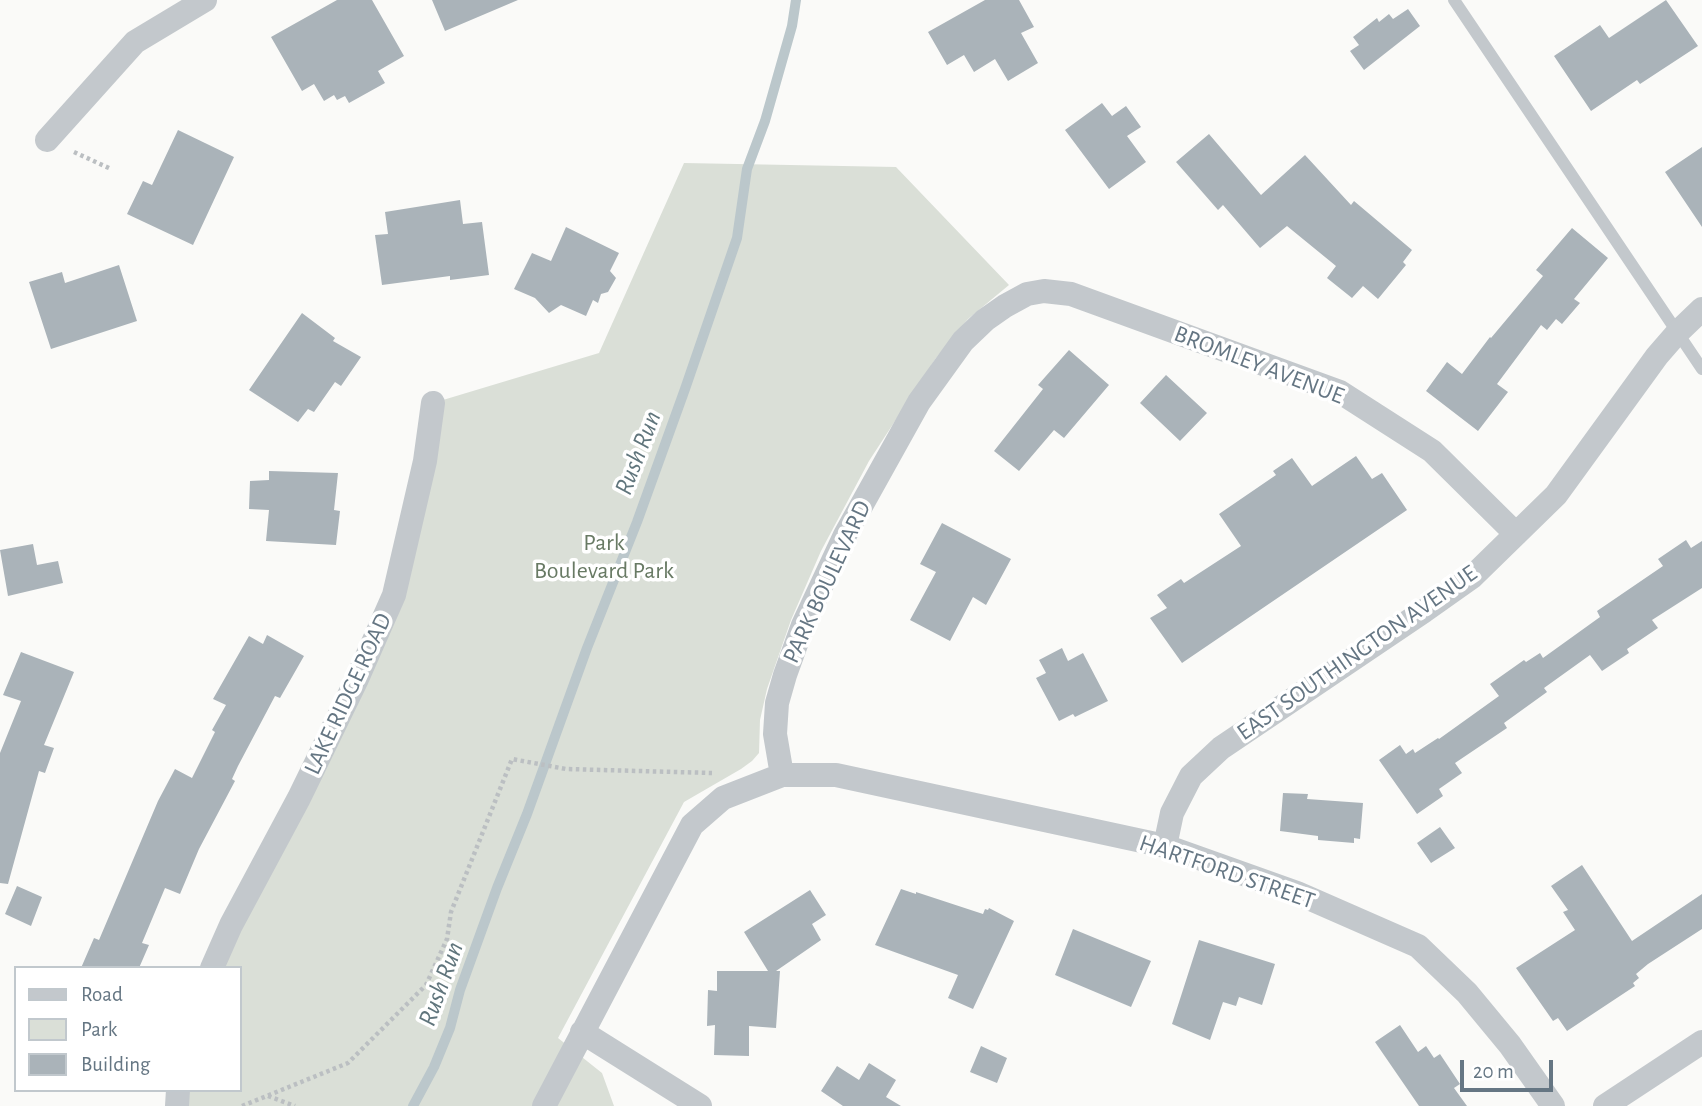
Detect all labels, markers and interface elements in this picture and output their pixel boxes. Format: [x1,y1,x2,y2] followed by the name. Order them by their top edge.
[1170,319,1348,411] street label: BROMLEY AVENUE
[608,407,668,499] water label: Rush Run
[777,496,877,668] street label: PARK BOULEVARD
[534,529,674,585] park label: Park Boulevard Park
[1231,559,1483,747] street label: EAST SOUTHINGTON AVENUE
[298,609,398,779] street label: LAKE RIDGE ROAD
[1135,828,1319,916] street label: HARTFORD STREET
[411,938,471,1030] water label: Rush Run
[14,966,242,1092] legend
[81,984,123,1005] text: Road
[81,1019,117,1040] text: Park
[1464,1046,1557,1090] scale bar
[81,1054,150,1075] text: Building
[1473,1061,1514,1082] text: 20 m

